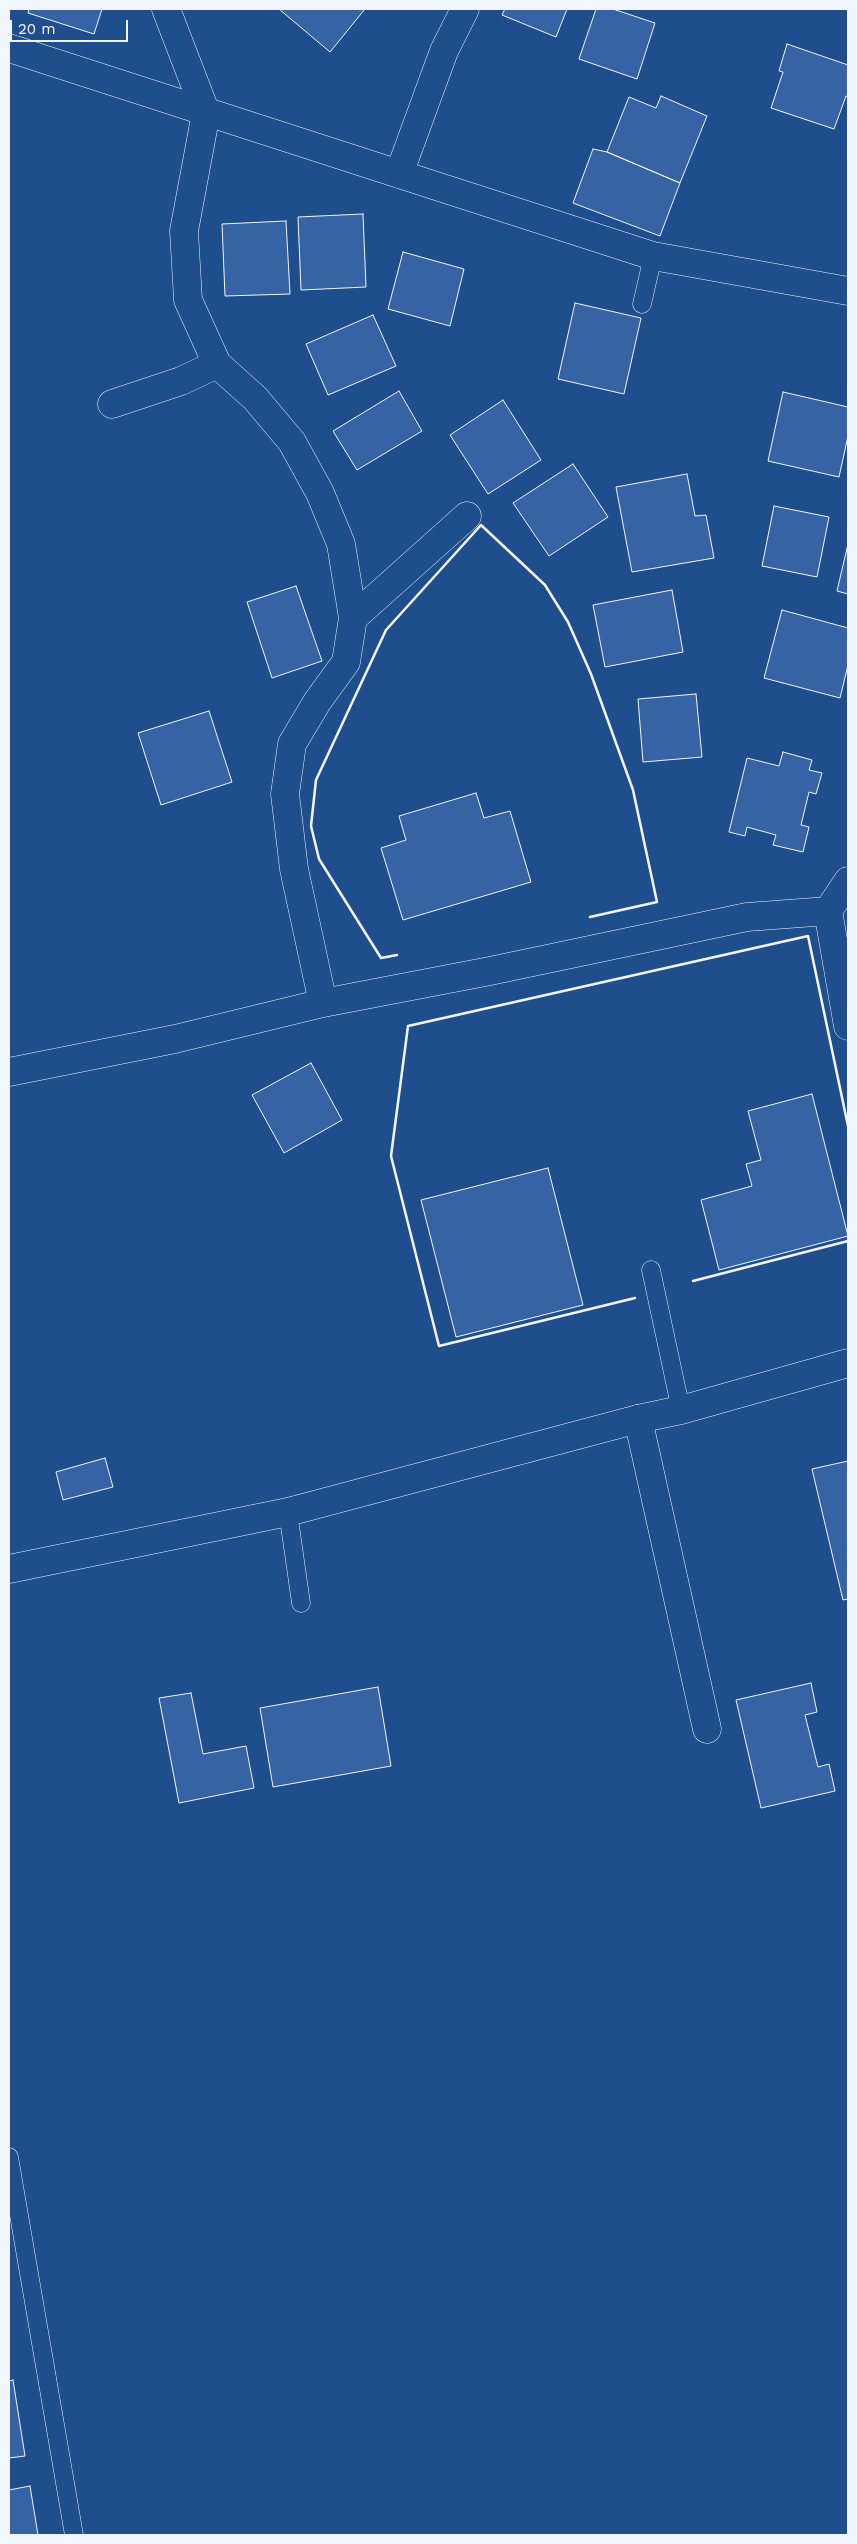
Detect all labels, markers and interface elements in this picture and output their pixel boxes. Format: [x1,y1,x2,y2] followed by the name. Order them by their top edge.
[12,10,130,42] scale bar
[18,20,56,38] text: 20 m

